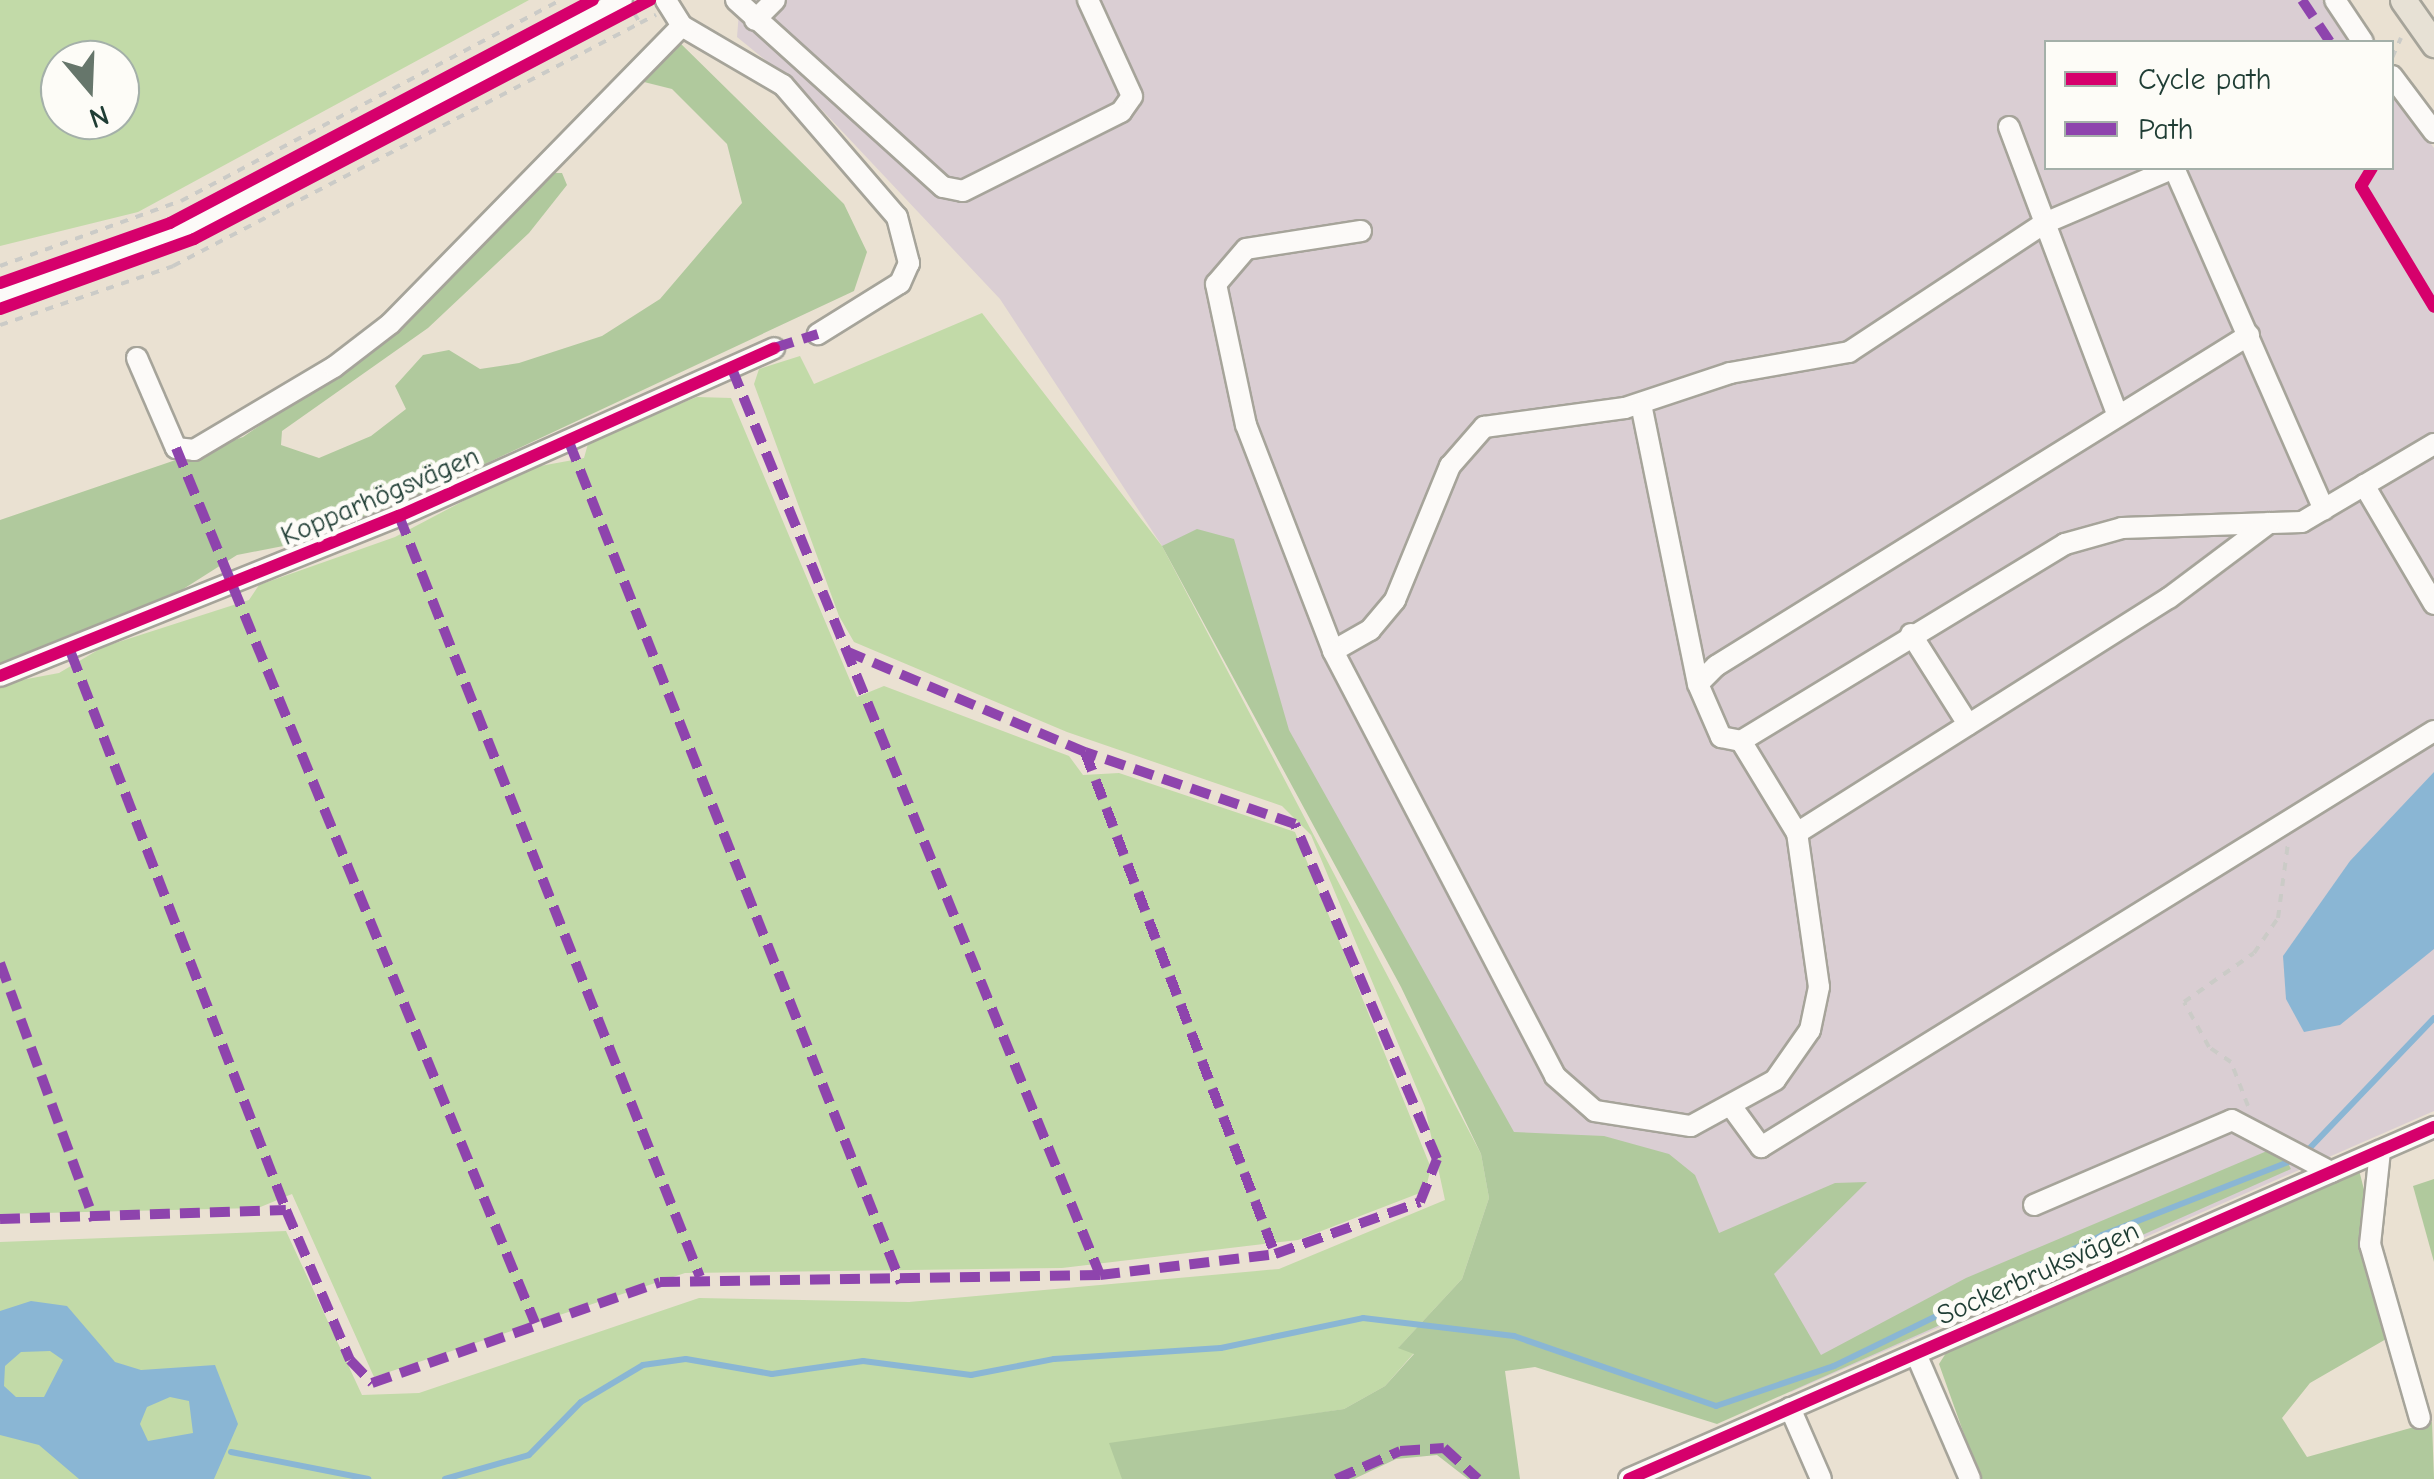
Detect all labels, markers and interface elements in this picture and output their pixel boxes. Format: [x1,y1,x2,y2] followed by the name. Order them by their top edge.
[40,40,140,140] north arrow
[2044,40,2394,170] legend
[2138,62,2272,97] text: Cycle path
[85,98,113,135] text: N
[2138,112,2194,147] text: Path
[276,439,484,553] street label: Kopparhögsvägen
[1932,1213,2144,1333] street label: Sockerbruksvägen

